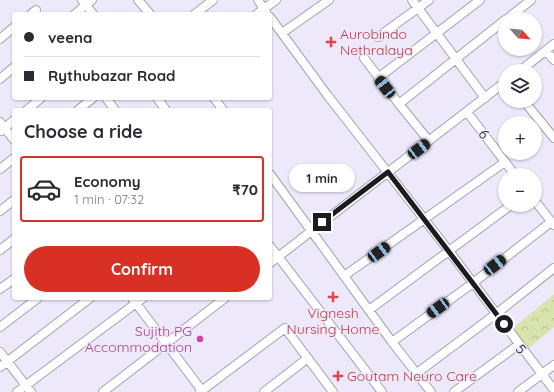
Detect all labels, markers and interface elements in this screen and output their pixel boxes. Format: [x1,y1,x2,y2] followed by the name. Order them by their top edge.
[498,12,542,56] north arrow
[498,12,542,212] map controls
[340,25,413,59] place label: Aurobindo Nethralaya
[48,28,92,47] text: veena
[325,36,337,48] marker: Aurobindo Nethralaya
[498,64,542,108] button: layers
[48,66,176,85] text: Rythubazar Road
[373,74,397,100] car
[498,116,542,160] button: +
[24,120,143,143] text: Choose a ride
[475,126,494,143] street label: 6
[406,137,432,161] car
[289,164,355,192] callout: 1 min
[498,168,542,212] button: −
[306,170,338,186] text: 1 min
[26,171,62,207] icon: car
[74,172,141,191] text: Economy
[232,180,258,199] text: ₹70
[74,191,144,207] text: 1 min · 07:32
[313,213,331,231] route end
[366,240,392,264] car
[24,246,260,292] button: Confirm
[482,253,508,277] car
[327,291,339,303] marker: Vignesh Nursing Home
[425,296,451,320] car
[287,304,380,338] place label: Vignesh Nursing Home
[495,315,513,333] route start
[85,322,192,356] place label: Sujith PG Accommodation
[195,334,205,344] marker: Sujith PG Accommodation
[512,341,530,357] street label: 5
[347,367,477,385] place label: Goutam Neuro Care
[332,370,344,382] marker: Goutam Neuro Care

